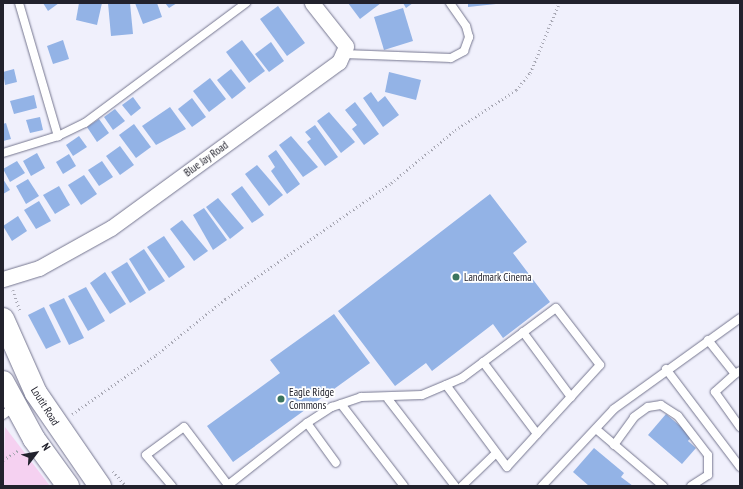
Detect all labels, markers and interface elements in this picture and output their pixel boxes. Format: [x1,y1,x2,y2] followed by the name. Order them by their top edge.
[181,138,231,180] street label: Blue Jay Road
[464,270,532,284] place label: Landmark Cinema
[451,272,461,282] marker: Landmark Cinema
[28,384,62,428] street label: Loutit Road
[289,386,334,412] place label: Eagle Ridge Commons
[276,394,286,404] marker: Eagle Ridge Commons
[16,433,56,473] north arrow
[39,440,54,453] text: N

